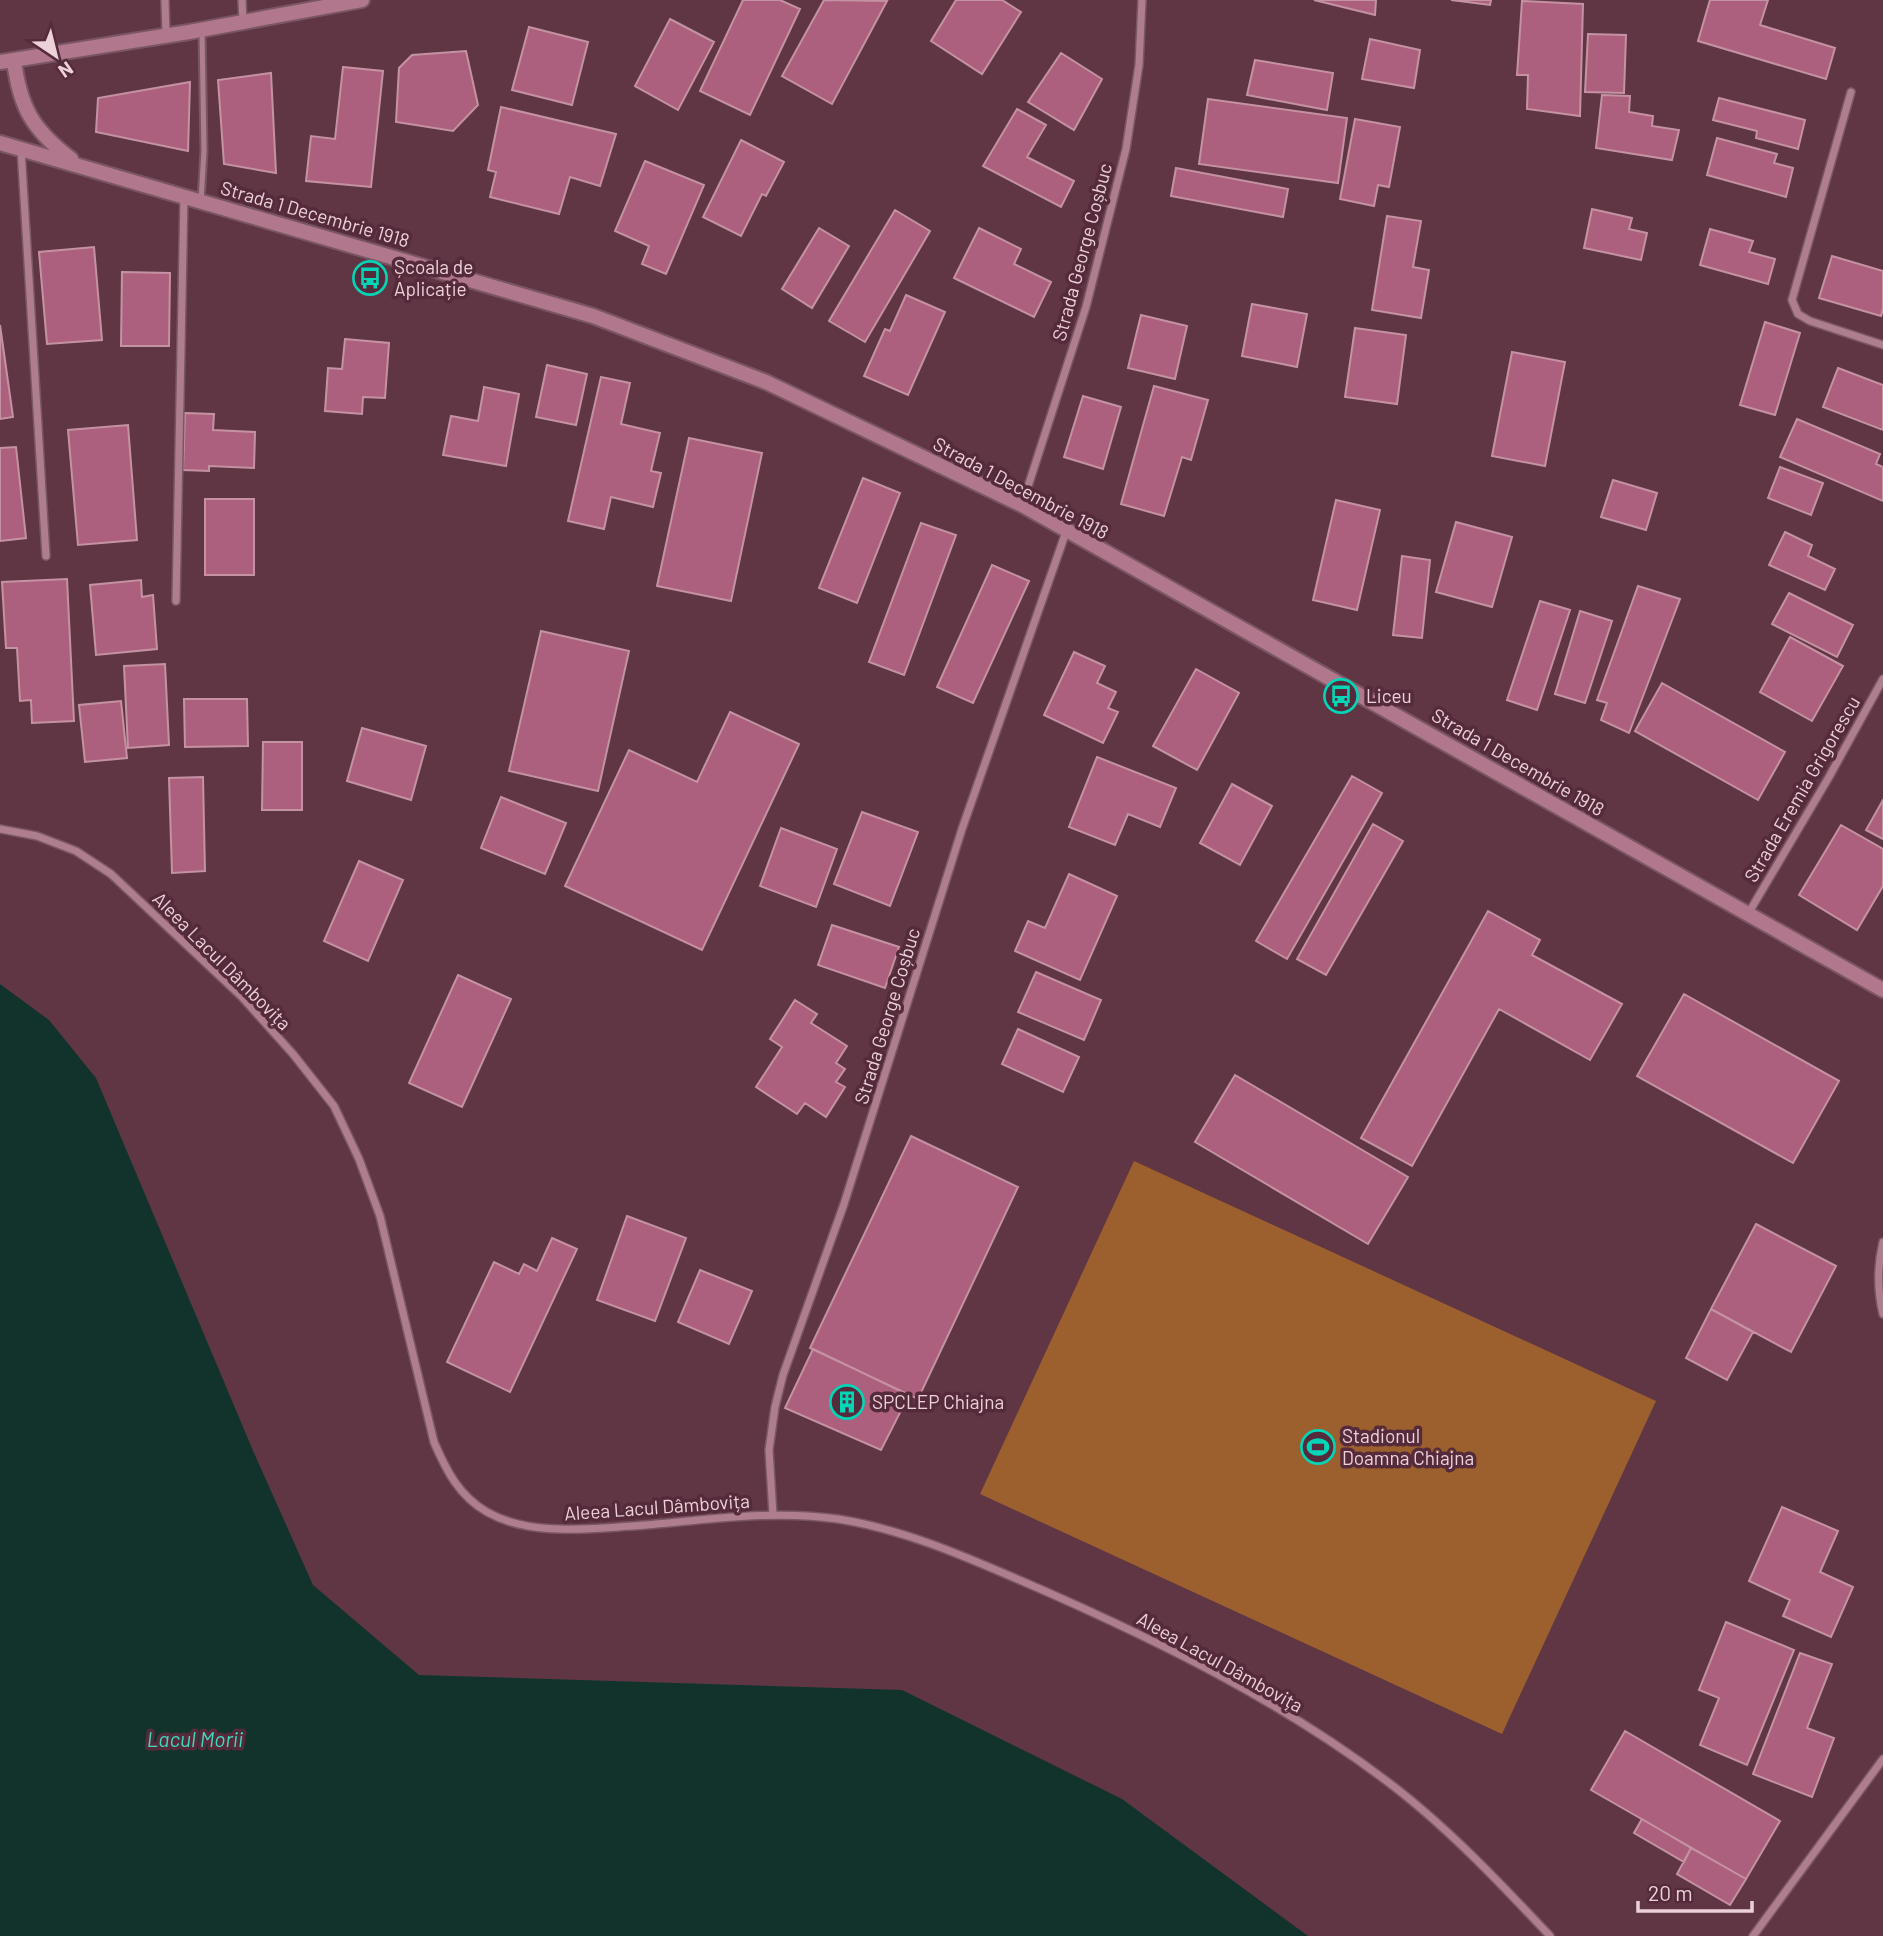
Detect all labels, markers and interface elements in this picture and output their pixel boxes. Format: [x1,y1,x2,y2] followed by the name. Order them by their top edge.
[21,21,91,91] north arrow
[54,57,78,83] text: N
[1047,161,1116,343] street label: Strada George Coșbuc
[218,176,412,251] street label: Strada 1 Decembrie 1918
[394,255,473,300] place label: Școala de Aplicație
[351,259,389,297] bus stop icon: Școala de Aplicație
[930,432,1113,544] street label: Strada 1 Decembrie 1918
[1322,677,1360,715] bus stop icon: Liceu
[1366,684,1412,707] place label: Liceu
[1739,692,1864,886] street label: Strada Eremia Grigorescu
[1428,703,1609,820] street label: Strada 1 Decembrie 1918
[148,887,296,1035] street label: Aleea Lacul Dâmbovița
[849,925,924,1107] street label: Strada George Coșbuc
[828,1383,866,1421] building icon: SPCLEP Chiajna
[872,1390,1004,1413] place label: SPCLEP Chiajna
[1342,1424,1474,1469] place label: Stadionul Doamna Chiajna
[1299,1428,1337,1466] sports icon: Stadionul Doamna Chiajna
[563,1489,751,1524] street label: Aleea Lacul Dâmbovița
[1133,1606,1307,1717] street label: Aleea Lacul Dâmbovița
[147,1726,244,1751] water label: Lacul Morii
[1638,1870,1752,1914] scale bar
[1648,1880,1693,1905] text: 20 m

